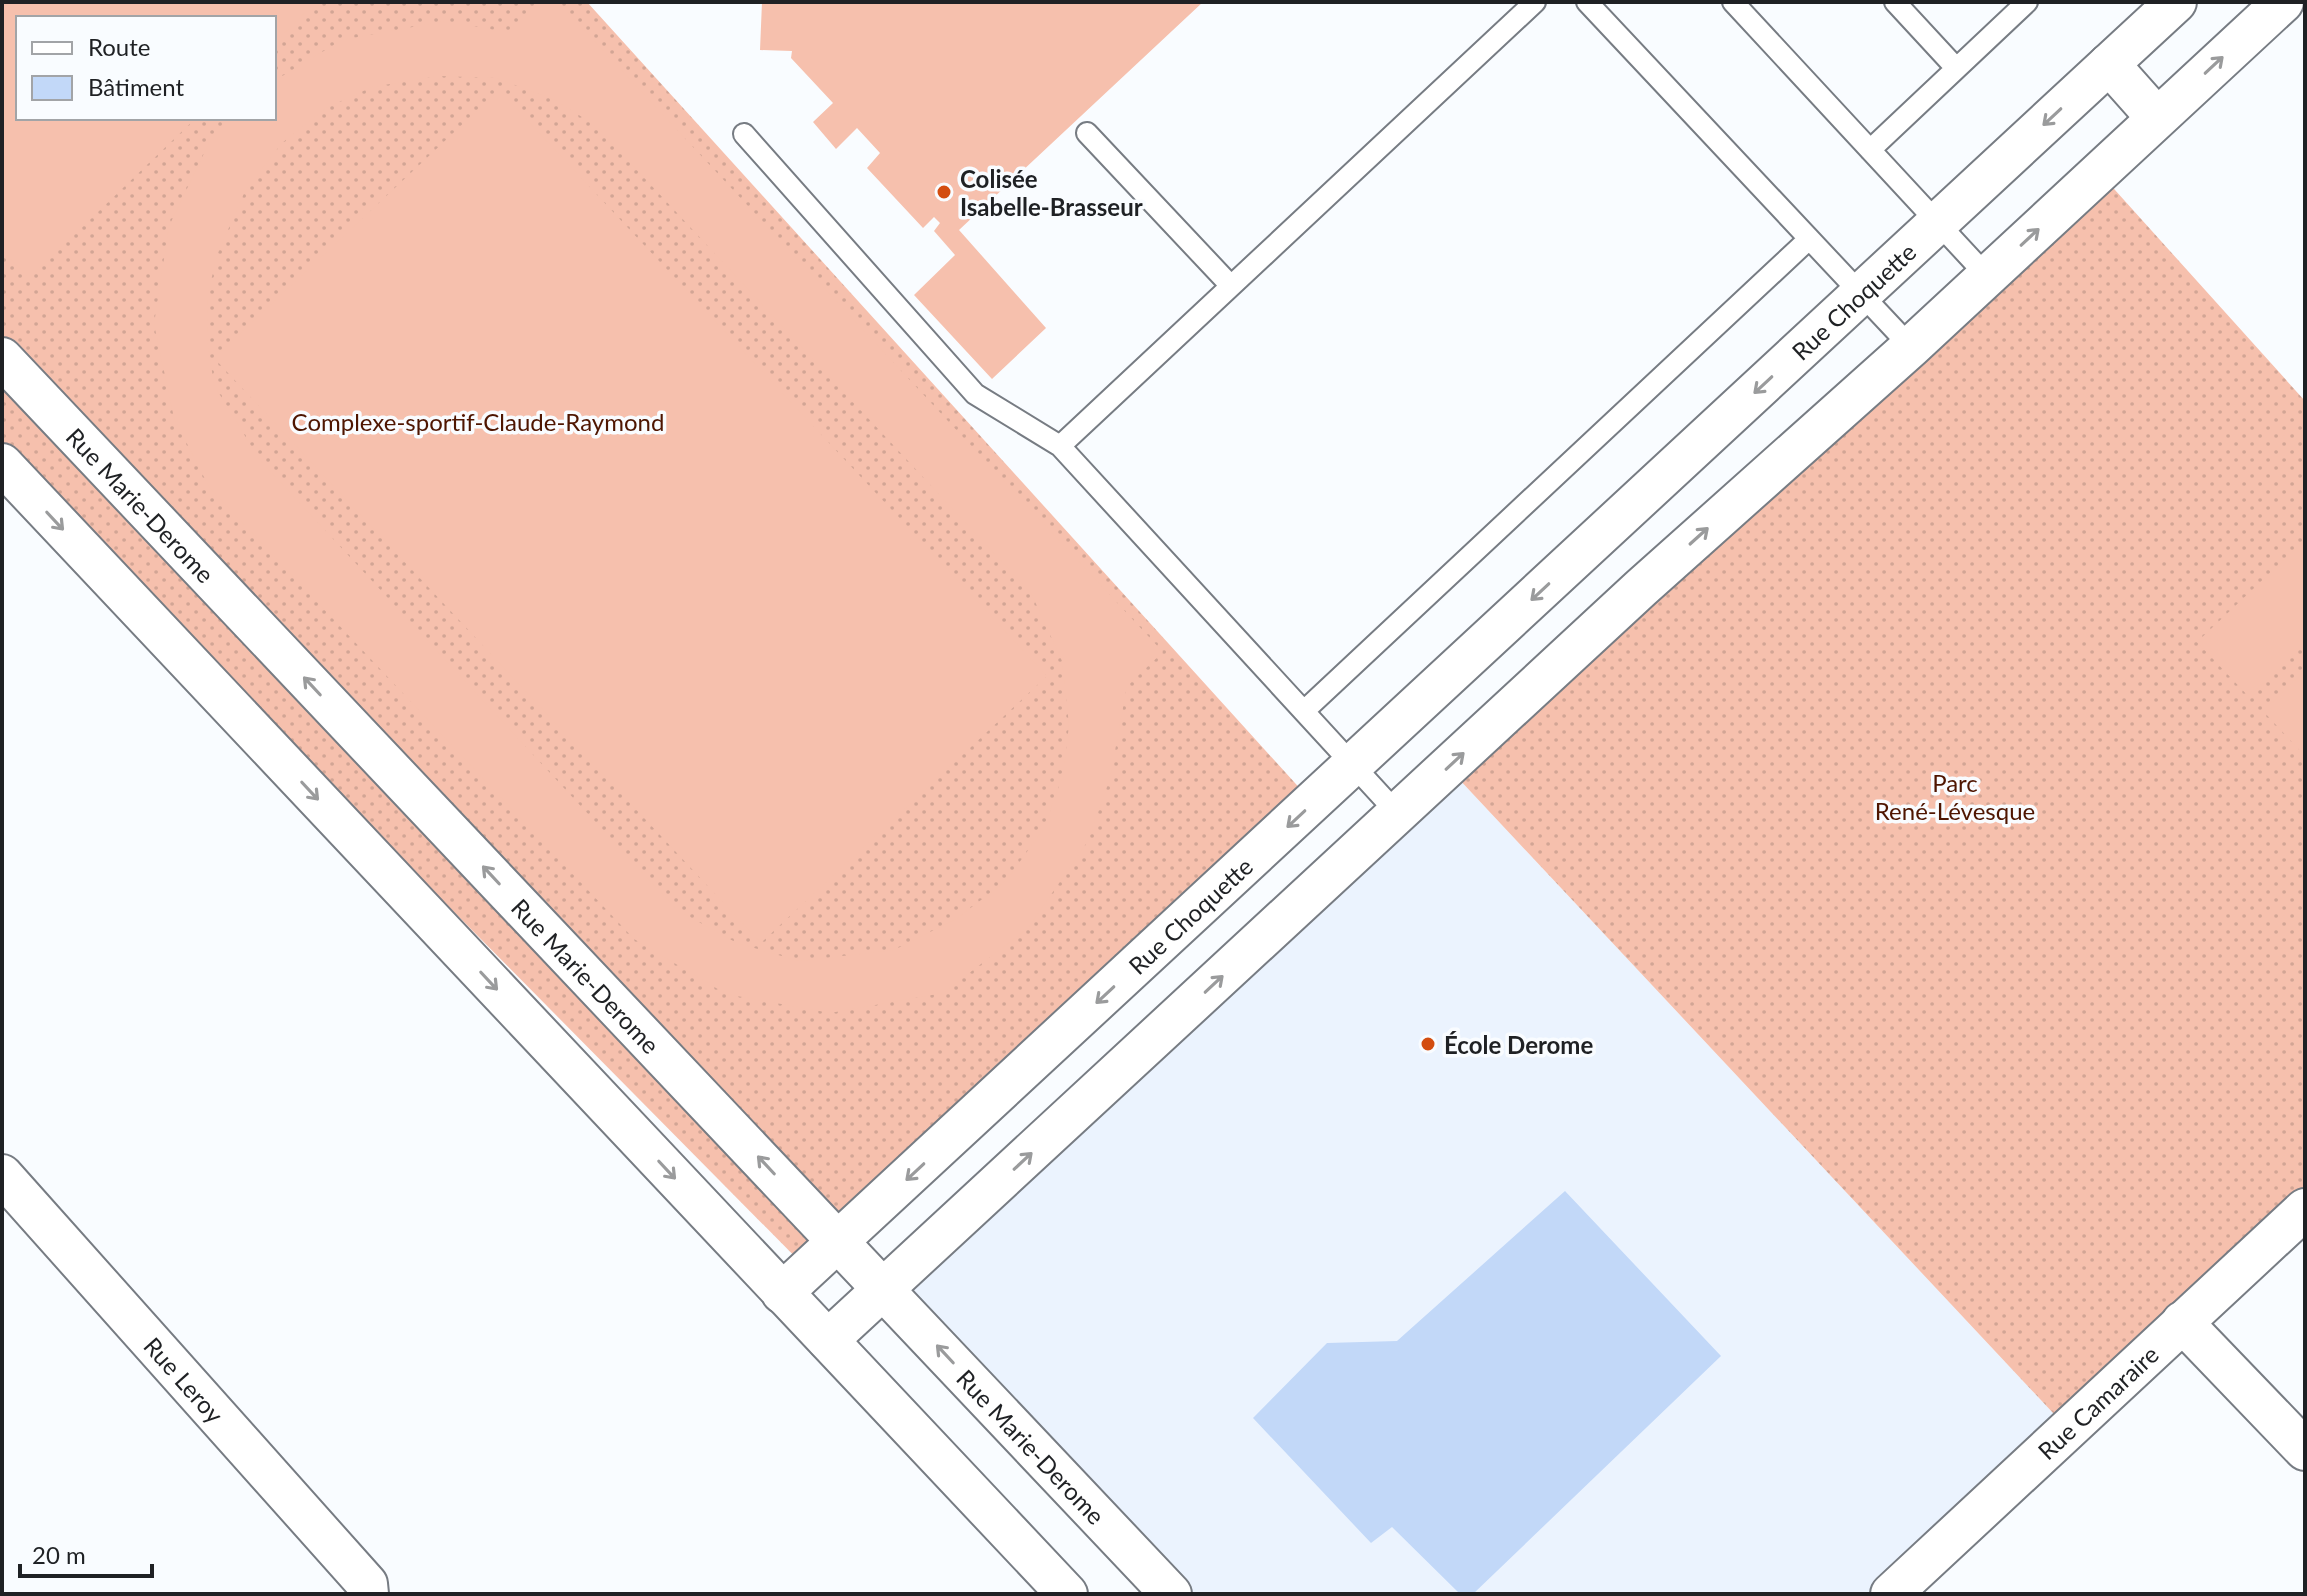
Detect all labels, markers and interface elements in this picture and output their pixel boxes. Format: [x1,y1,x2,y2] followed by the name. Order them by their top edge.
[16,16,276,120] legend
[88,32,150,61] text: Route
[2204,56,2224,75] one-way arrow
[88,72,185,101] text: Bâtiment
[2042,107,2062,126] one-way arrow
[960,164,1143,221] place label: Colisée Isabelle-Brasseur
[935,183,953,201] marker: Colisée Isabelle-Brasseur
[2020,227,2040,246] one-way arrow
[1785,237,1921,365] street label: Rue Choquette
[1753,376,1773,394] one-way arrow
[292,407,664,436] park label: Complexe-sportif-Claude-Raymond
[61,421,221,588] street label: Rue Marie-Derome
[46,510,64,530] one-way arrow
[1688,527,1708,545] one-way arrow
[1530,582,1550,600] one-way arrow
[303,676,322,696] one-way arrow
[1444,753,1464,771] one-way arrow
[1875,768,2035,825] park label: Parc René-Lévesque
[301,781,319,801] one-way arrow
[1286,809,1306,828] one-way arrow
[1122,851,1258,980] street label: Rue Choquette
[482,866,501,885] one-way arrow
[506,892,666,1059] street label: Rue Marie-Derome
[479,971,498,991] one-way arrow
[1204,975,1224,994] one-way arrow
[1096,986,1116,1004] one-way arrow
[1444,1030,1593,1059] place label: École Derome
[1419,1035,1437,1053] marker: École Derome
[1013,1152,1033,1170] one-way arrow
[757,1156,775,1176] one-way arrow
[657,1160,676,1180] one-way arrow
[905,1163,925,1181] one-way arrow
[139,1331,231,1429] street label: Rue Leroy
[2031,1339,2164,1465] street label: Rue Camaraire
[935,1344,954,1364] one-way arrow
[951,1363,1111,1530] street label: Rue Marie-Derome
[20,1528,152,1578] scale bar
[32,1540,86,1569] text: 20 m

